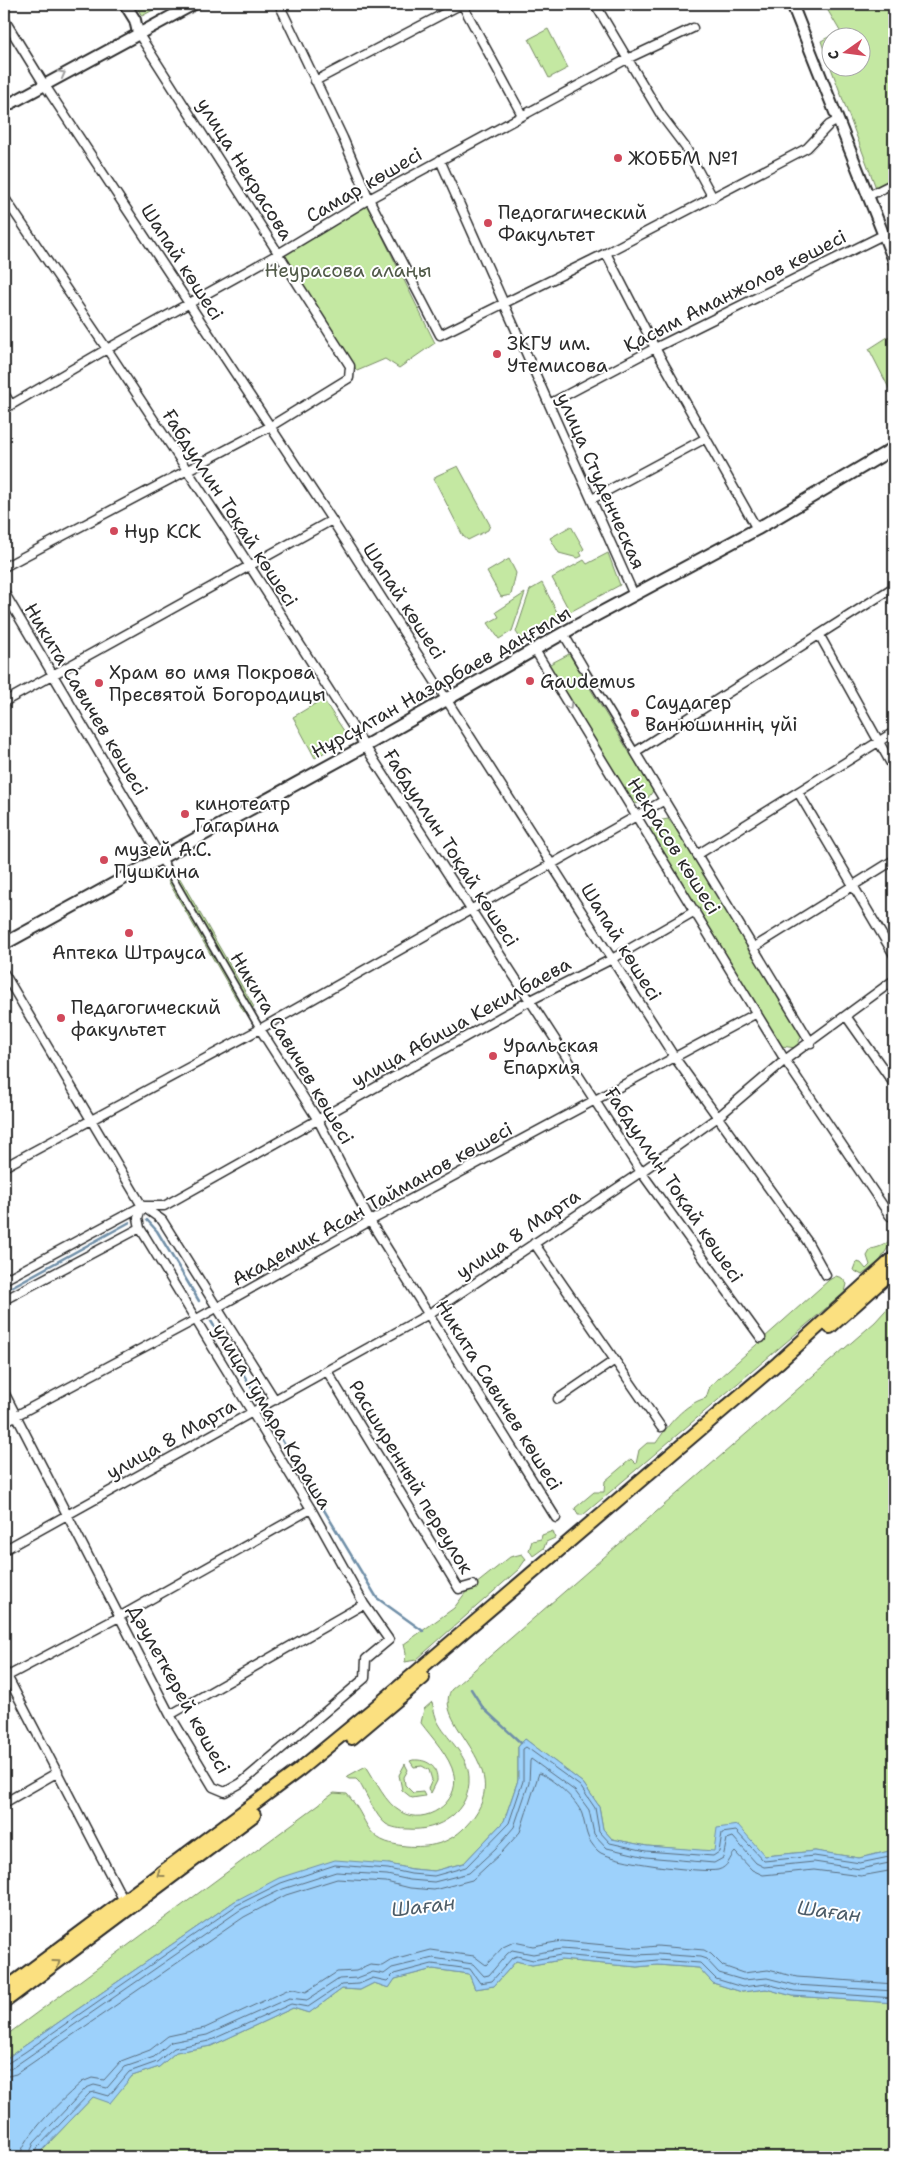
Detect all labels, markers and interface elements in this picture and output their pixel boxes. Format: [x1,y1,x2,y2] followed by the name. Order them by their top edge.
[820,28,870,78] north arrow
[824,49,843,61] text: С
[56,71,65,81] one-way arrow
[191,93,299,245] street label: улица Некрасова
[301,142,427,228] street label: Самар көшесі
[628,146,738,171] place label: ЖОББМ №1
[612,152,624,164] marker: ЖОББМ №1
[135,199,229,325] street label: Шапай көшесі
[498,200,647,247] place label: Педогагический Факультет
[482,217,494,229] marker: Педогагический Факультет
[619,224,851,358] street label: Қасым Аманжолов көшесі
[264,258,432,283] park label: Неурасова алаңы
[507,331,608,378] place label: ЗКГУ им. Утемисова
[491,348,503,360] marker: ЗКГУ им. Утемисова
[551,389,651,573] street label: улица Студенческая
[157,404,303,612] street label: Ғабдуллин Тоқай көшесі
[124,519,201,544] place label: Нур КСК
[108,525,120,537] marker: Нур КСК
[357,538,451,664] street label: Шапай көшесі
[19,598,153,800] street label: Никита Савичев көшесі
[307,600,575,764] street label: Нұрсұлтан Назарбаев даңғылы
[109,660,326,707] place label: Храм во имя Покрова Пресвятой Богородицы
[540,669,636,694] place label: Gaudemus
[524,675,536,687] marker: Gaudemus
[93,677,105,689] marker: Храм во имя Покрова Пресвятой Богородицы
[645,690,798,737] place label: Саудагер Ванюшиннің үйі
[563,701,573,710] one-way arrow
[629,707,641,719] marker: Саудагер Ванюшиннің үйі
[378,744,524,952] street label: Ғабдуллин Тоқай көшесі
[622,773,726,919] street label: Некрасов көшесі
[195,791,290,838] place label: кинотеатр Гагарина
[179,808,191,820] marker: кинотеатр Гагарина
[114,837,212,884] place label: музей А.С. Пушкина
[98,854,110,866] marker: музей А.С. Пушкина
[575,878,667,1006] street label: Шапай көшесі
[123,927,135,939] marker: Аптека Штрауса
[52,940,206,965] place label: Аптека Штрауса
[225,947,359,1149] street label: Никита Савичев көшесі
[347,951,575,1093] street label: улица Абиша Кекилбаева
[71,995,221,1042] place label: Педагогический факультет
[55,1012,67,1024] marker: Педагогический факультет
[503,1033,599,1080] place label: Уральская Епархия
[487,1050,499,1062] marker: Уральская Епархия
[599,1082,749,1288] street label: Ғабдуллин Тоқай көшесі
[227,1116,517,1292] street label: Академик Асан Тайманов көшесі
[451,1183,585,1285] street label: улица 8 Марта
[430,1295,568,1495] street label: Никита Савичев көшесі
[206,1318,338,1514] street label: улица Гумара Караша
[343,1375,479,1579] street label: Расширенный переулок
[102,1393,240,1485] street label: улица 8 Марта
[122,1600,236,1778] street label: Дәулеткерей көшесі
[156,1868,166,1877] one-way arrow
[390,1889,457,1923] water label: Шаған
[796,1894,863,1928] water label: Шаған
[51,1960,60,1968] one-way arrow

